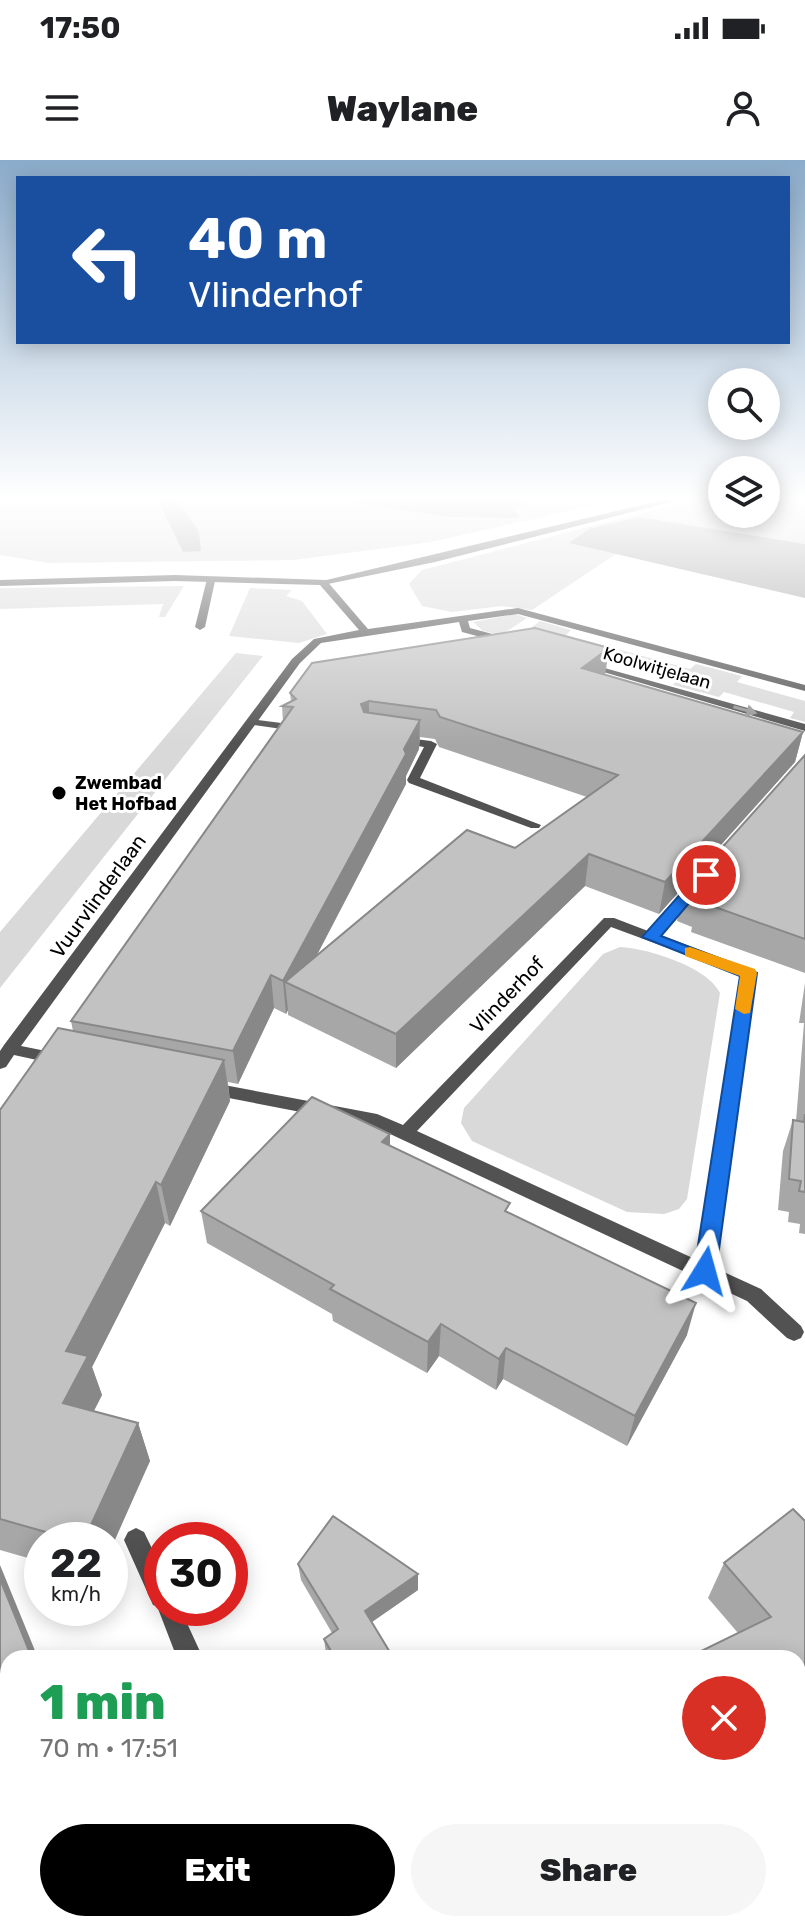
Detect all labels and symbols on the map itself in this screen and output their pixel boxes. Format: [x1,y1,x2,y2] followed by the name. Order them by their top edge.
[601,642,713,694] street label: Koolwitjelaan
[733,704,757,717] one-way arrow
[75,772,177,815] place label: Zwembad Het Hofbad
[50,784,68,802] marker: Zwembad Het Hofbad
[45,830,151,962] street label: Vuurvlinderlaan
[672,841,740,909] pin
[465,952,549,1038] street label: Vlinderhof
[663,1229,747,1313] position arrow
[144,1522,248,1626] speed limit sign: 30

